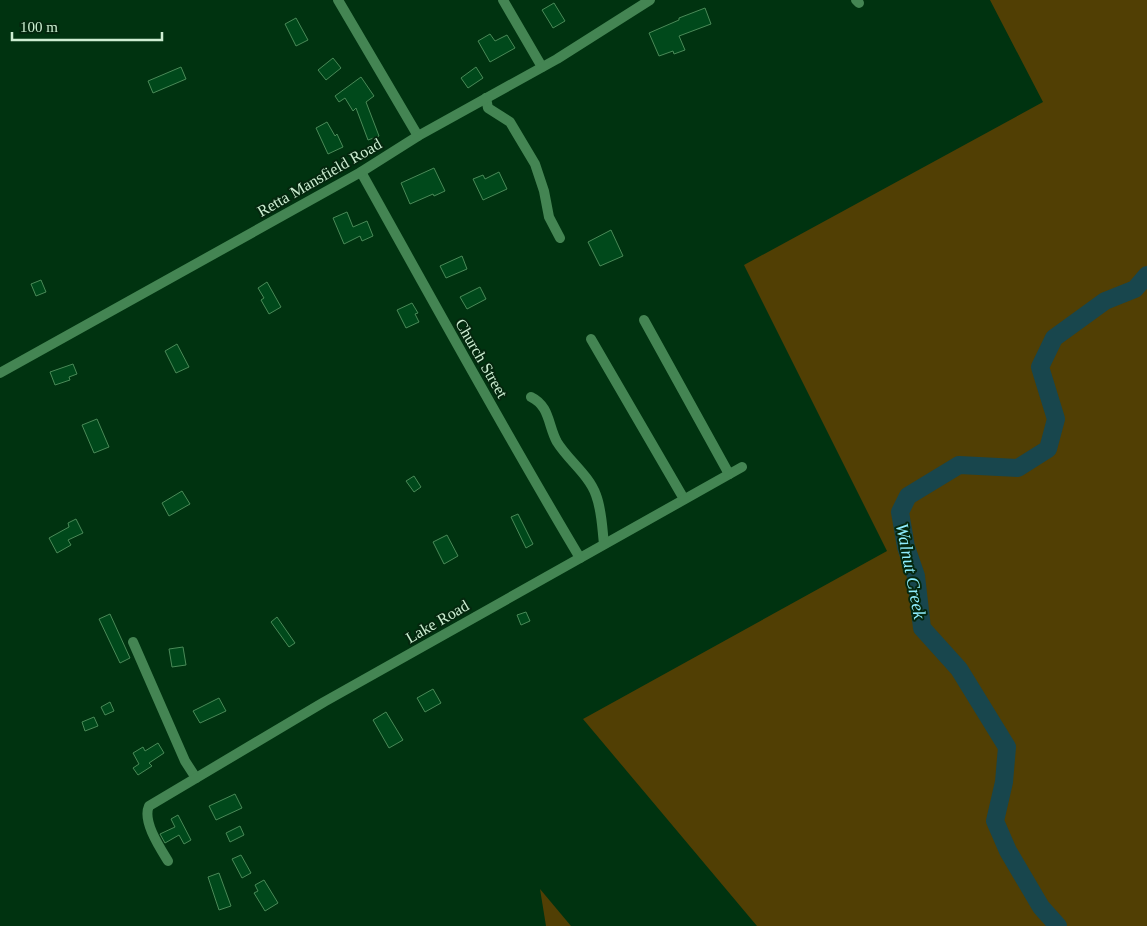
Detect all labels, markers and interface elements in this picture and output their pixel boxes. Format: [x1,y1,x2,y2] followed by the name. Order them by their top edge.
[12,10,162,42] scale bar
[20,19,58,35] text: 100 m
[254,135,384,220] street label: Retta Mansfield Road
[452,316,511,401] street label: Church Street
[892,521,930,622] water label: Walnut Creek
[403,597,472,646] street label: Lake Road

